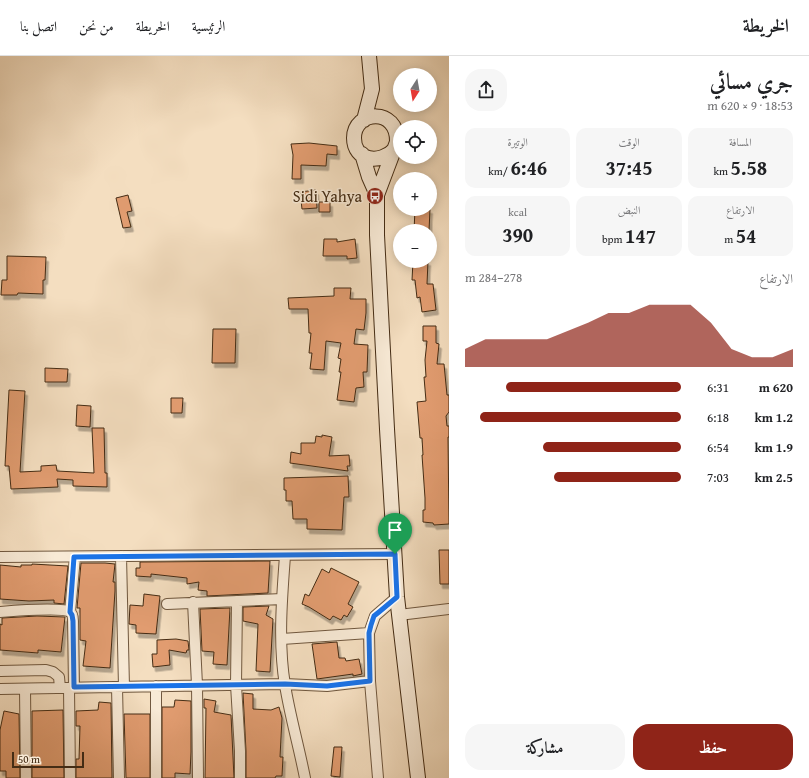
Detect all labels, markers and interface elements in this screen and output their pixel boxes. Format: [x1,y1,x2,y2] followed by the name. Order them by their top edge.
[743,11,789,39] text: الخريطة
[20,16,57,36] text: اتصل بنا
[79,16,114,36] text: من نحن
[136,16,170,36] text: الخريطة
[192,16,225,36] text: الرئيسية
[710,65,793,97] text: جري مسائي
[393,68,437,112] north arrow
[393,68,437,268] map controls
[465,69,507,111] button: share
[707,96,793,115] text: 18:53 · 9 × 620 m
[393,120,437,164] button: locate
[508,134,528,150] text: الوتيرة
[618,134,640,150] text: الوقت
[729,134,752,150] text: المسافة
[510,153,547,182] text: 6:46
[605,153,653,182] text: 37:45
[730,153,767,182] text: 5.58
[488,163,510,179] text: /km
[713,163,730,179] text: km
[393,172,437,216] button: +
[293,184,362,208] place label: Sidi Yahya
[365,186,385,206] bus stop icon: Sidi Yahya
[618,202,640,218] text: النبض
[726,202,755,218] text: الارتفاع
[508,204,527,220] text: kcal
[502,220,533,249] text: 390
[625,221,656,250] text: 147
[736,221,756,250] text: 54
[393,224,437,268] button: −
[602,231,625,247] text: bpm
[724,231,736,247] text: m
[465,268,522,287] text: 278–284 m
[759,269,793,288] text: الارتفاع
[707,378,729,397] text: 6:31
[759,378,793,397] text: 620 m
[707,408,729,427] text: 6:18
[754,408,793,427] text: 1.2 km
[707,438,729,457] text: 6:54
[754,438,793,457] text: 1.9 km
[707,468,729,487] text: 7:03
[754,468,793,487] text: 2.5 km
[378,513,412,554] pin
[384,519,406,541] icon: arrive
[465,724,625,770] button: مشاركة
[633,724,793,770] button: حفظ
[12,750,84,769] scale bar
[18,751,40,767] text: 50 m

